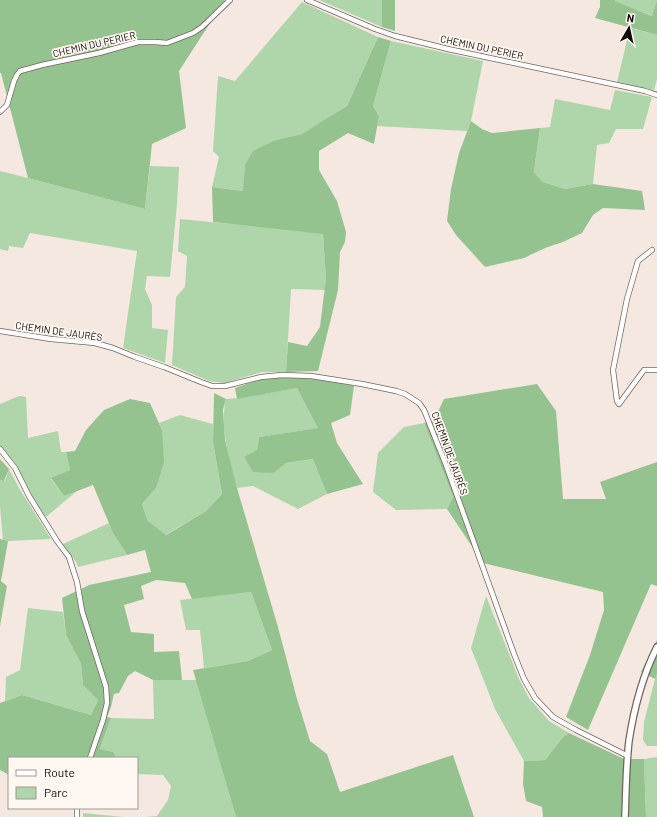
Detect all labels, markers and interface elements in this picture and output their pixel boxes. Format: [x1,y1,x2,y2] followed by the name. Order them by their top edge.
[609,8,649,48] north arrow
[626,11,635,25] text: N
[51,29,137,59] street label: CHEMIN DU PERIER
[439,32,525,62] street label: CHEMIN DU PERIER
[15,319,103,343] street label: CHEMIN DE JAURÈS
[429,410,471,496] street label: CHEMIN DE JAURÈS
[8,757,138,809] legend
[44,765,75,779] text: Route
[44,785,68,799] text: Parc

